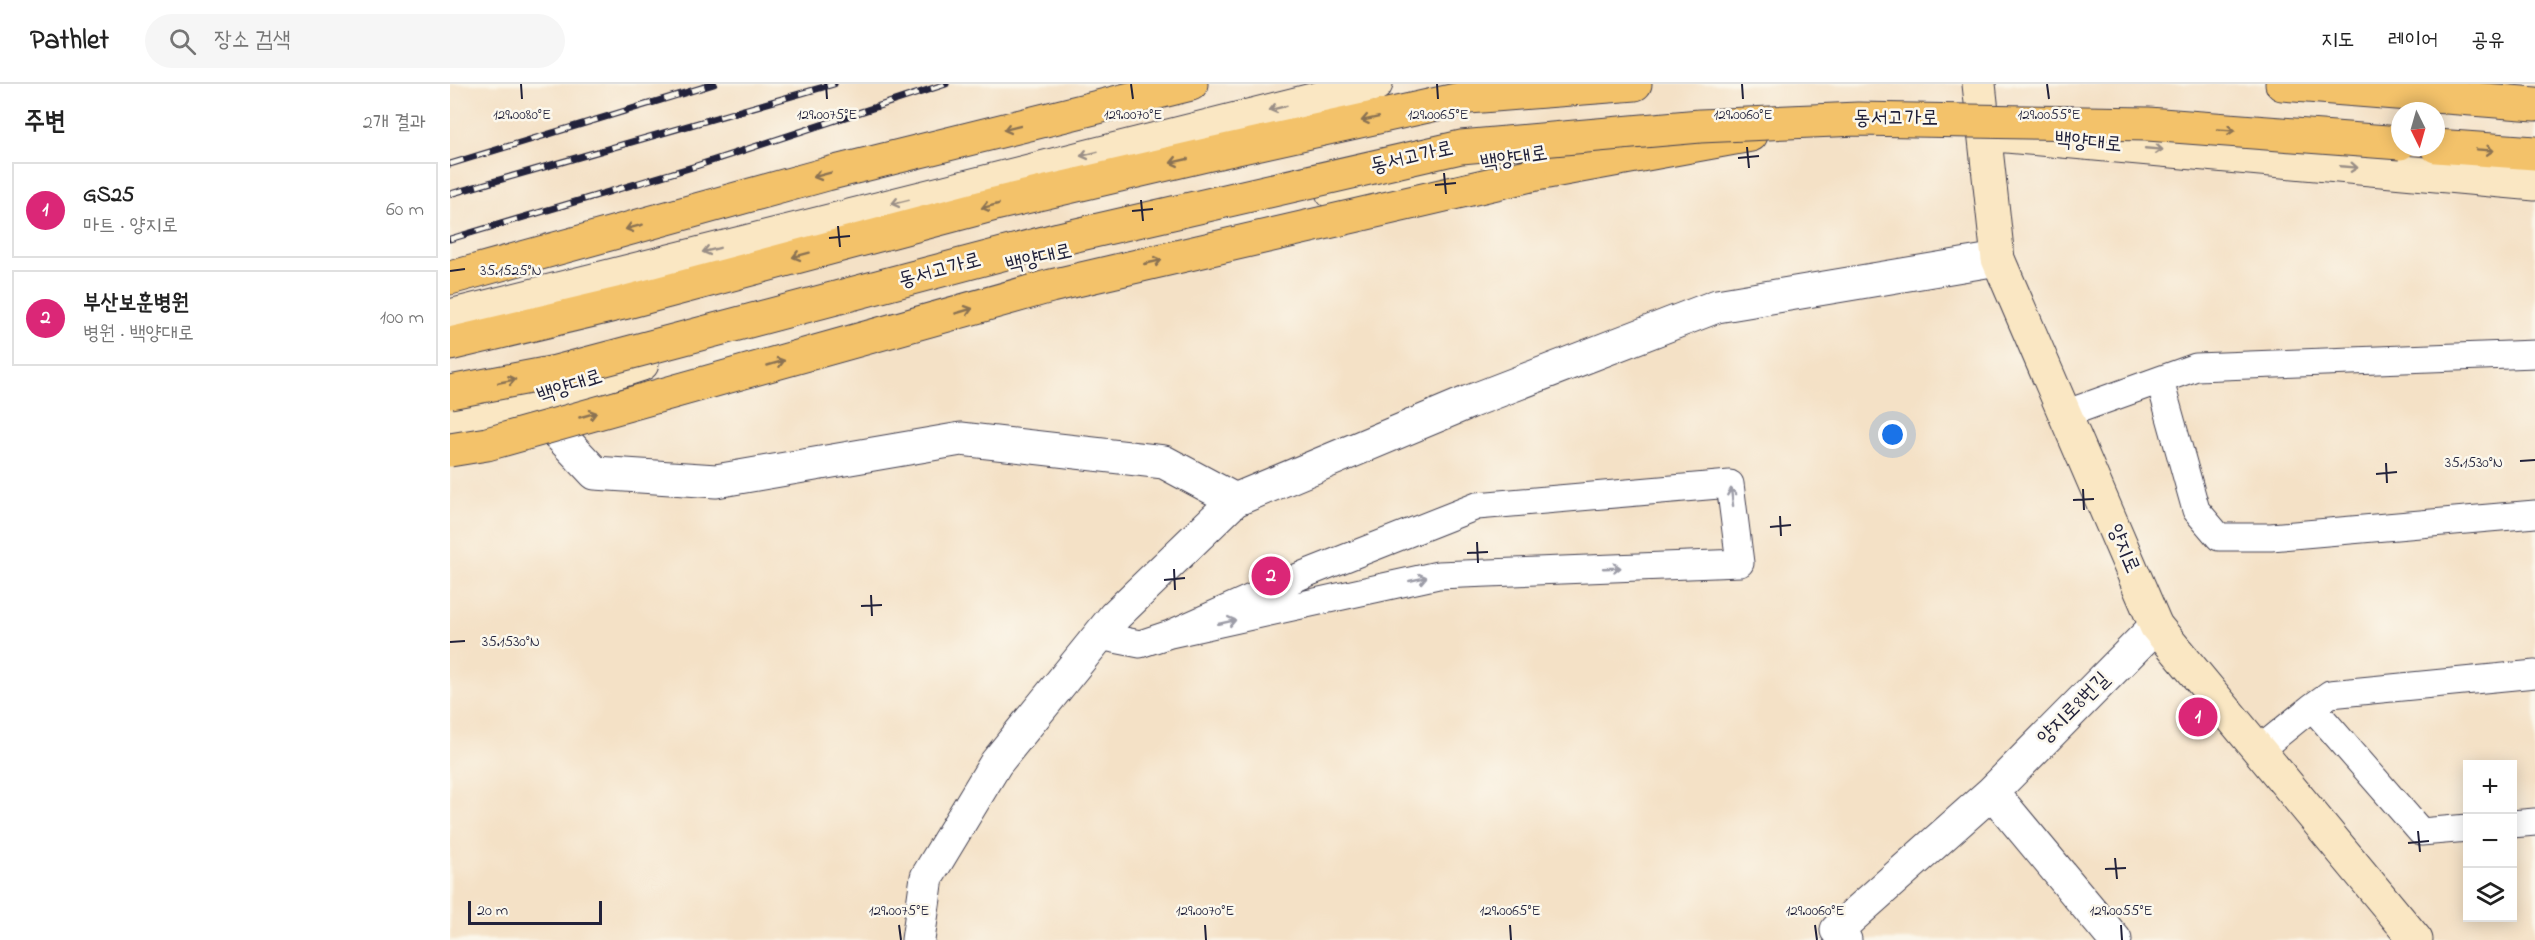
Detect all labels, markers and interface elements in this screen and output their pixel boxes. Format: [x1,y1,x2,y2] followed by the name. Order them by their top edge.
[145,14,565,68] search box
[30,21,109,62] text: Pathlet
[166,25,199,58] icon: search
[214,25,290,57] text: 장소 검색
[2321,26,2355,56] text: 지도
[2388,26,2438,56] text: 레이어
[2471,26,2505,56] text: 공유
[2391,102,2445,156] north arrow
[1269,103,1288,115] one-way arrow
[24,104,66,142] text: 주변
[493,104,551,126] text: 129.0080°E
[797,104,857,126] text: 129.0075°E
[1104,104,1162,126] text: 129.0070°E
[1407,104,1469,126] text: 129.0065°E
[1714,104,1772,126] text: 129.0060°E
[1854,104,1938,134] street label: 동서고가로
[2017,104,2081,126] text: 129.0055°E
[363,109,426,138] text: 2개 결과
[1360,114,1380,125] one-way arrow
[1002,123,1021,135] one-way arrow
[2216,124,2236,135] one-way arrow
[2053,125,2123,161] street label: 백양대로
[1367,134,1457,182] street label: 동서고가로
[1478,139,1550,179] street label: 백양대로
[2144,144,2164,155] one-way arrow
[2475,145,2495,156] one-way arrow
[1080,149,1099,161] one-way arrow
[1170,156,1190,167] one-way arrow
[2338,162,2358,173] one-way arrow
[813,170,832,181] one-way arrow
[83,180,134,212] text: GS25
[42,196,49,225] text: 1
[386,196,424,225] text: 60 m
[891,196,910,208] one-way arrow
[980,200,999,212] one-way arrow
[83,212,178,241] text: 마트 · 양지로
[625,222,644,233] one-way arrow
[1003,237,1075,281] street label: 백양대로
[702,244,721,256] one-way arrow
[895,246,985,296] street label: 동서고가로
[792,250,811,262] one-way arrow
[1143,256,1162,268] one-way arrow
[480,260,542,282] text: 35.1525°N
[83,288,189,320] text: 부산보훈병원
[41,304,50,333] text: 2
[380,304,424,333] text: 100 m
[954,305,973,316] one-way arrow
[83,320,194,349] text: 병원 · 백양대로
[766,357,785,368] one-way arrow
[533,362,607,412] street label: 백양대로
[497,376,517,387] one-way arrow
[578,409,597,421] one-way arrow
[1878,420,1907,449] your location
[2445,452,2503,474] text: 35.1530°N
[1726,488,1737,507] one-way arrow
[2099,520,2147,578] street label: 양지로
[1252,554,1290,598] pin: 2
[1601,562,1621,574] one-way arrow
[1407,573,1427,584] one-way arrow
[1218,615,1237,627] one-way arrow
[482,631,540,653] text: 35.1530°N
[2031,666,2117,752] street label: 양지로8번길
[2178,694,2218,740] pin: 1
[2463,760,2517,922] map controls
[2463,760,2517,814] button: +
[2463,814,2517,868] button: −
[2463,868,2517,922] button: layers
[468,898,602,926] scale bar
[477,899,508,923] text: 20 m
[869,900,929,922] text: 129.0075°E
[1176,900,1234,922] text: 129.0070°E
[1479,900,1541,922] text: 129.0065°E
[1786,900,1844,922] text: 129.0060°E
[2089,900,2153,922] text: 129.0055°E

